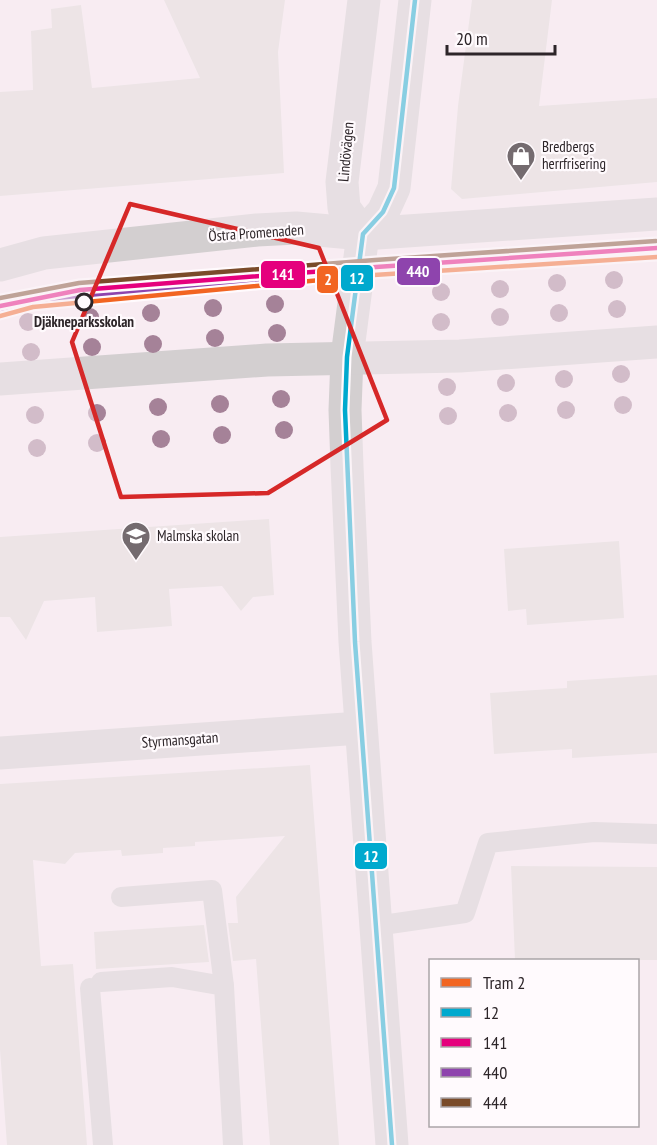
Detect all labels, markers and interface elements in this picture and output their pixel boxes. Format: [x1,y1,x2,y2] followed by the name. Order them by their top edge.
[447,18,555,56] scale bar
[456,27,488,50] text: 20 m
[333,121,358,183] street label: Lindövägen
[542,137,606,173] place label: Bredbergs herrfrisering
[505,140,537,182] shop icon: Bredbergs herrfrisering
[208,220,304,245] street label: Östra Promenaden
[396,257,441,286] line badge: 440
[260,260,306,289] line badge: 141
[407,261,430,281] text: 440
[272,264,294,284] text: 141
[340,264,374,292] line badge: 12
[316,265,339,294] line badge: 2
[349,268,365,288] text: 12
[324,269,332,289] text: 2
[75,293,93,311] marker: Djäkneparksskolan
[34,312,134,331] place label: Djäkneparksskolan
[120,520,152,562] school or university icon: Malmska skolan
[157,526,239,545] place label: Malmska skolan
[141,727,219,752] street label: Styrmansgatan
[354,842,388,870] line badge: 12
[363,846,379,866] text: 12
[429,959,639,1127] legend
[483,971,525,994] text: Tram 2
[483,1001,499,1024] text: 12
[483,1031,507,1054] text: 141
[483,1061,507,1084] text: 440
[483,1091,507,1114] text: 444

